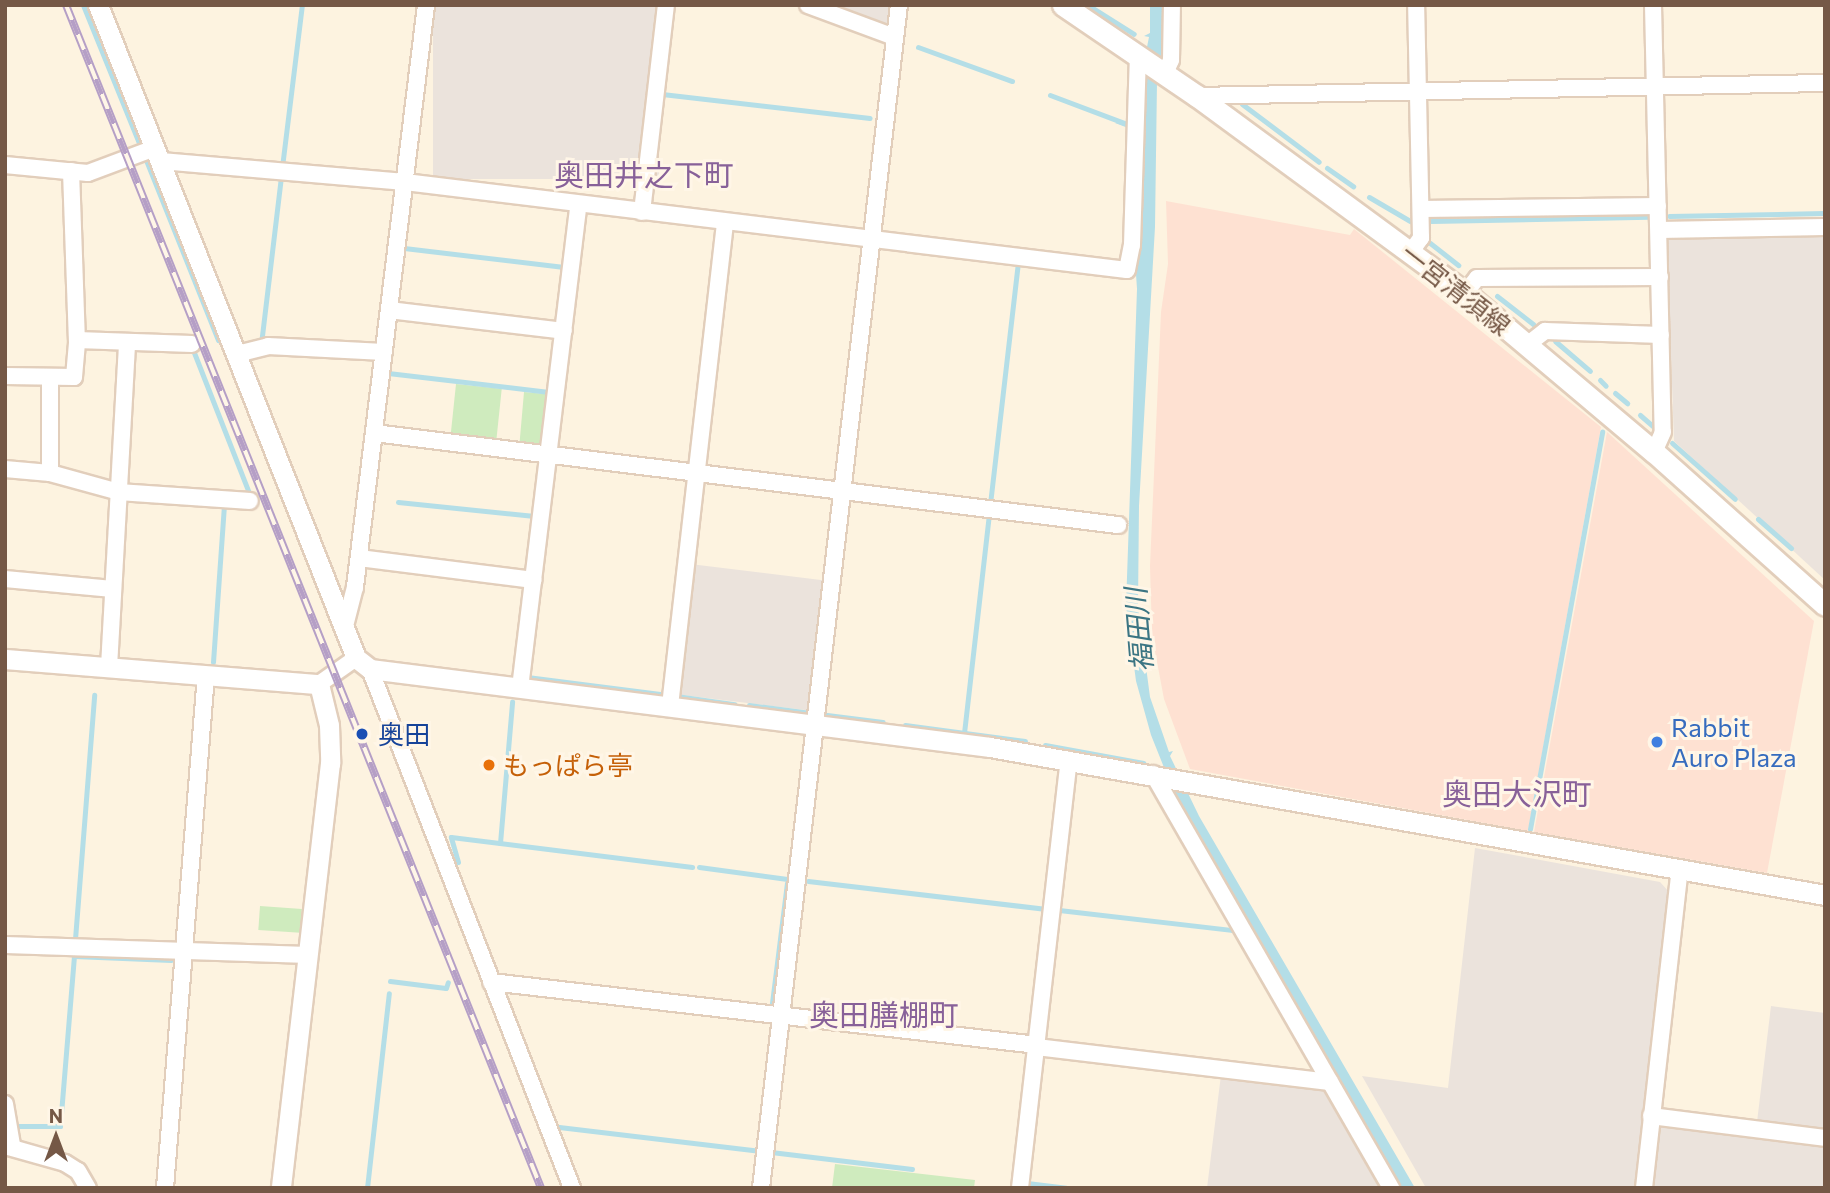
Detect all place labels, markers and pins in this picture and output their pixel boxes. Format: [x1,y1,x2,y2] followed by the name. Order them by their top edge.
[1671,711,1797,772] place label: Rabbit Auro Plaza
[378,718,430,750] place label: 奥田
[352,724,372,744] marker: 奥田
[1649,734,1665,750] marker: Rabbit Auro Plaza
[503,749,633,781] place label: もっぱら亭
[481,757,497,773] marker: もっぱら亭

